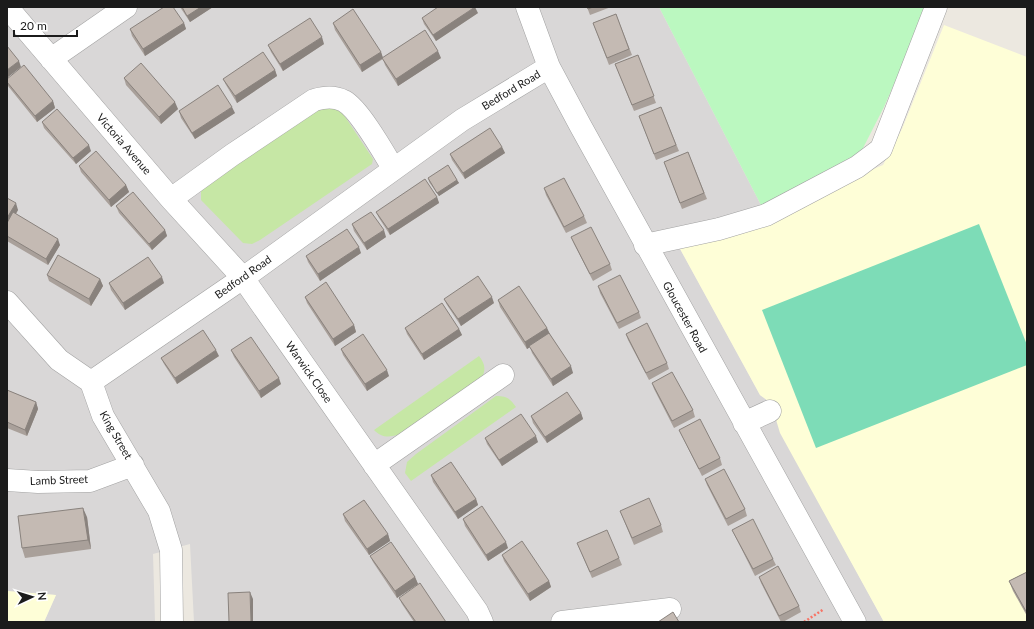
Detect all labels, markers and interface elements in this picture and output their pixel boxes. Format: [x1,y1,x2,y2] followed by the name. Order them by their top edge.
[14,12,77,38] scale bar
[20,18,47,33] text: 20 m
[479,67,542,112] street label: Bedford Road
[94,111,154,177] street label: Victoria Avenue
[212,252,274,301] street label: Bedford Road
[661,279,710,355] street label: Gloucester Road
[283,339,335,405] street label: Warwick Close
[97,408,135,461] street label: King Street
[30,472,88,487] street label: Lamb Street
[12,577,52,617] north arrow
[36,592,49,601] text: N

